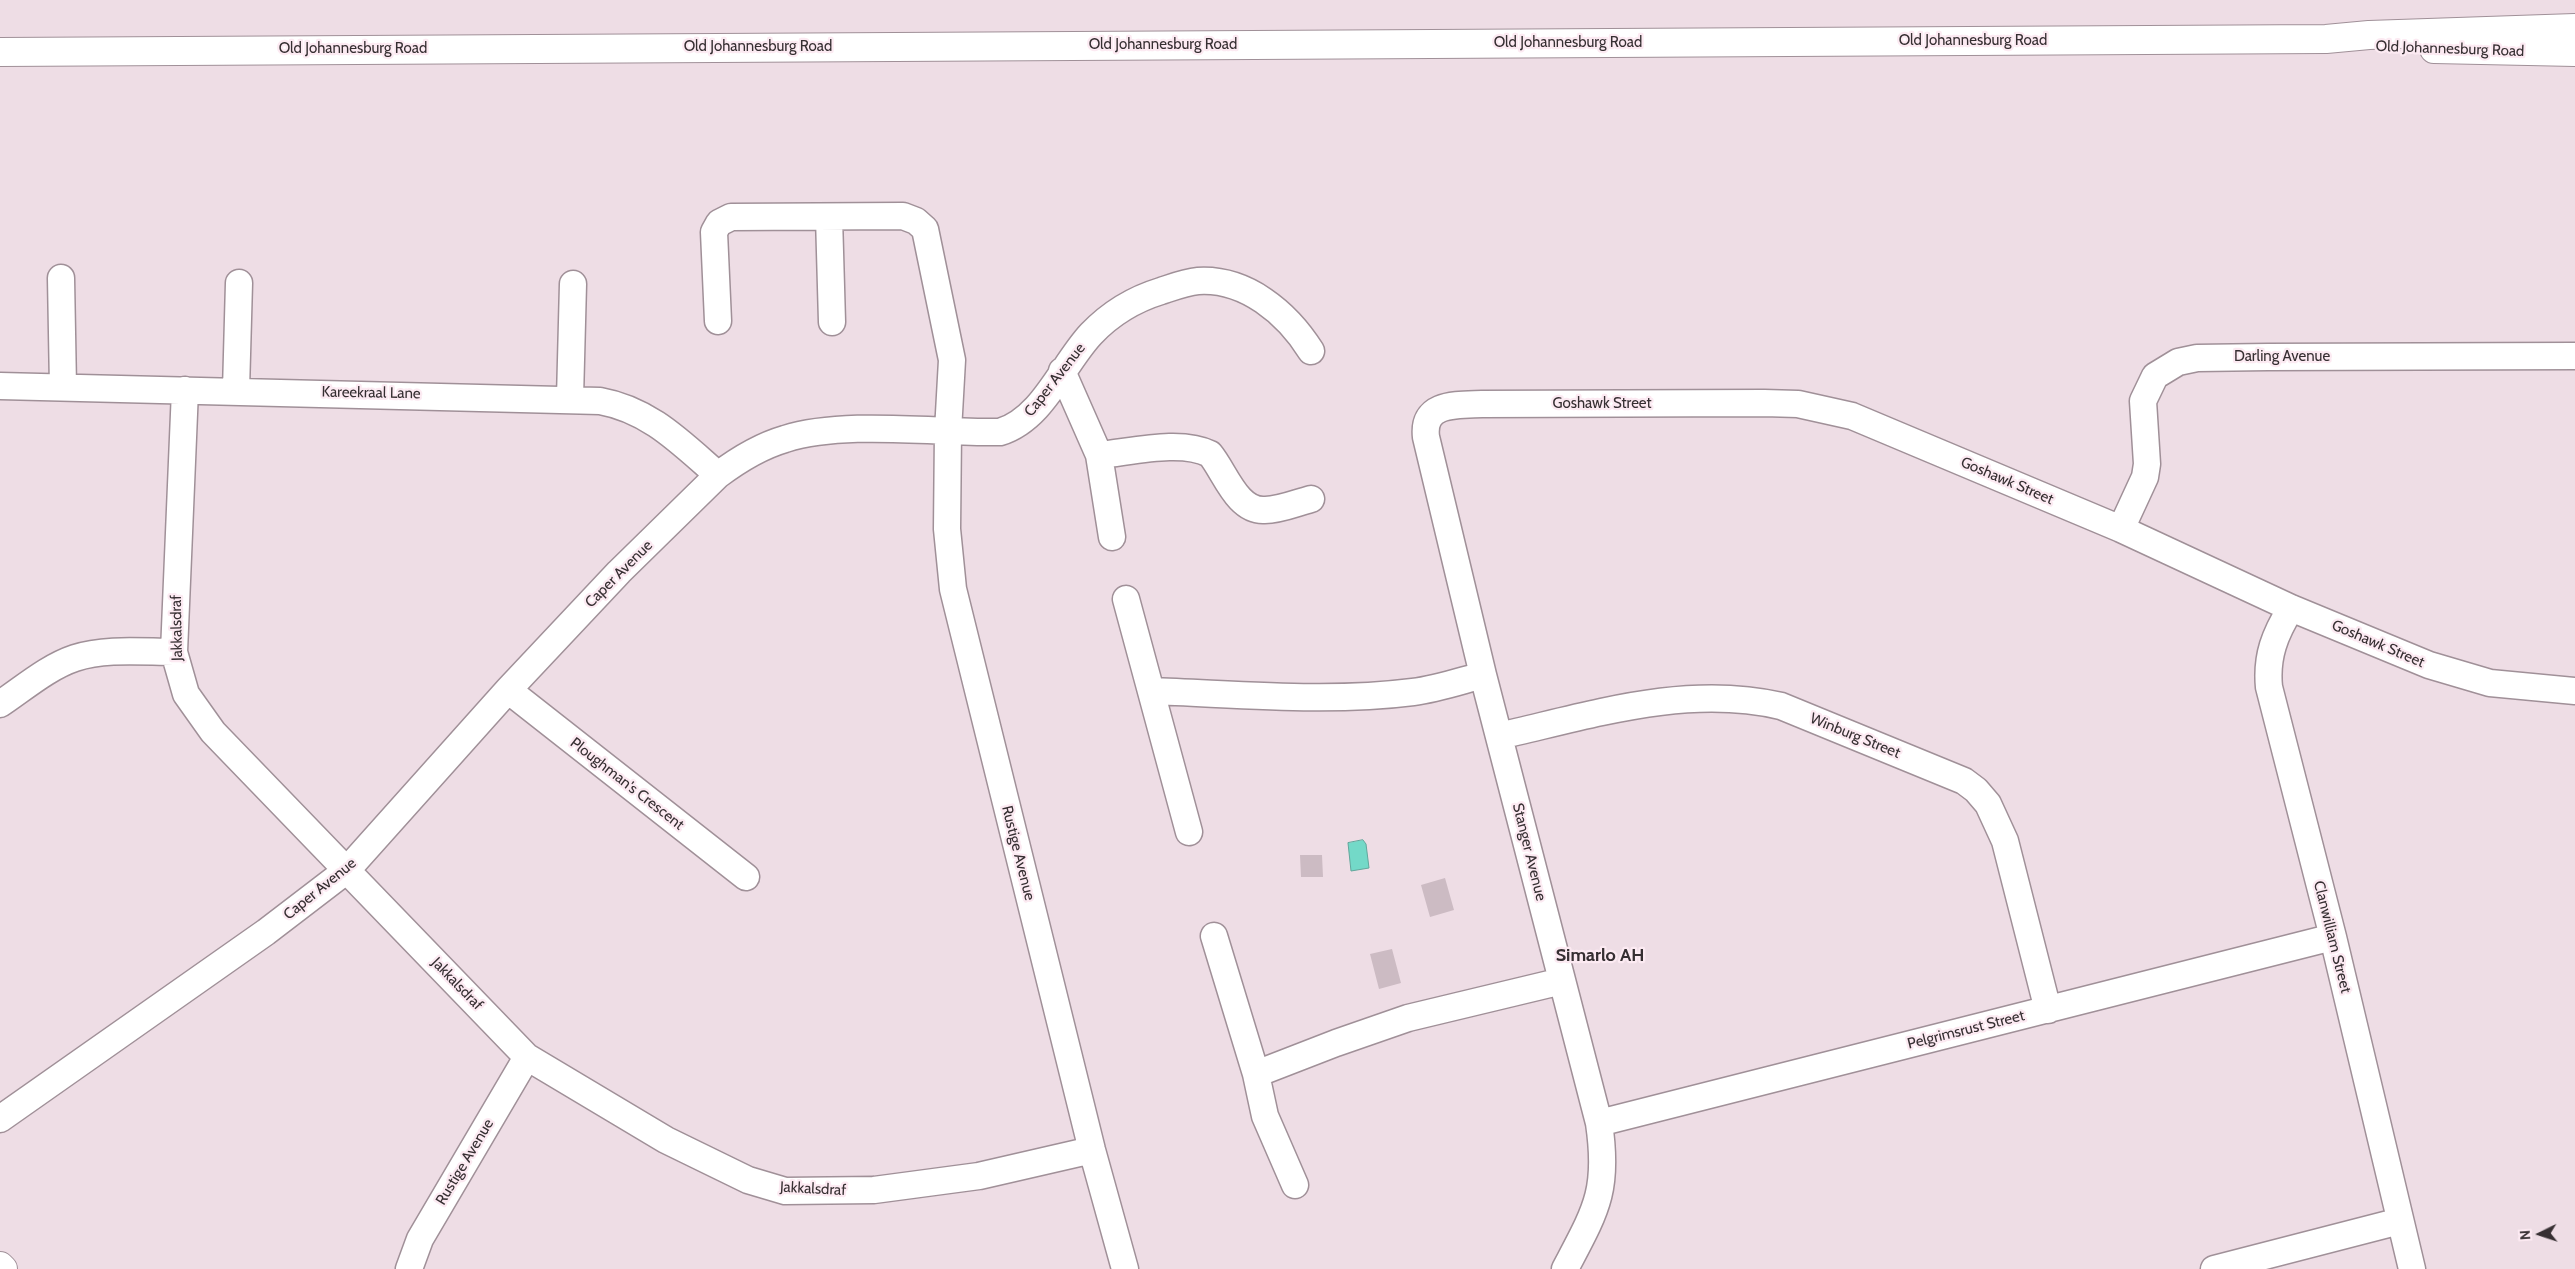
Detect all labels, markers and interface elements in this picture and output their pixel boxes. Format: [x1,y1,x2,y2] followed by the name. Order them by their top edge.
[1899,32,2047,50] street label: Old Johannesburg Road
[1494,34,1642,52] street label: Old Johannesburg Road
[1089,36,1237,54] street label: Old Johannesburg Road
[2375,37,2525,61] street label: Old Johannesburg Road
[684,38,832,56] street label: Old Johannesburg Road
[279,40,427,58] street label: Old Johannesburg Road
[1021,340,1089,420] street label: Caper Avenue
[2234,348,2330,366] street label: Darling Avenue
[321,383,421,403] street label: Kareekraal Lane
[1552,395,1652,413] street label: Goshawk Street
[1958,453,2056,509] street label: Goshawk Street
[581,536,657,612] street label: Caper Avenue
[167,595,187,661] street label: Jakkalsdraf
[2329,616,2427,672] street label: Goshawk Street
[1807,710,1903,762] street label: Winburg Street
[567,734,687,834] street label: Ploughman's Crescent
[1508,801,1550,903] street label: Stanger Avenue
[998,804,1038,902] street label: Rustige Avenue
[280,854,360,924] street label: Caper Avenue
[2309,879,2355,995] street label: Clanwilliam Street
[1556,945,1644,967] district label: Simarlo AH
[428,954,486,1014] street label: Jakkalsdraf
[1906,1007,2026,1053] street label: Pelgrimsrust Street
[432,1116,498,1208] street label: Rustige Avenue
[779,1178,847,1200] street label: Jakkalsdraf
[2515,1209,2565,1259] north arrow
[2516,1229,2534,1241] text: N

